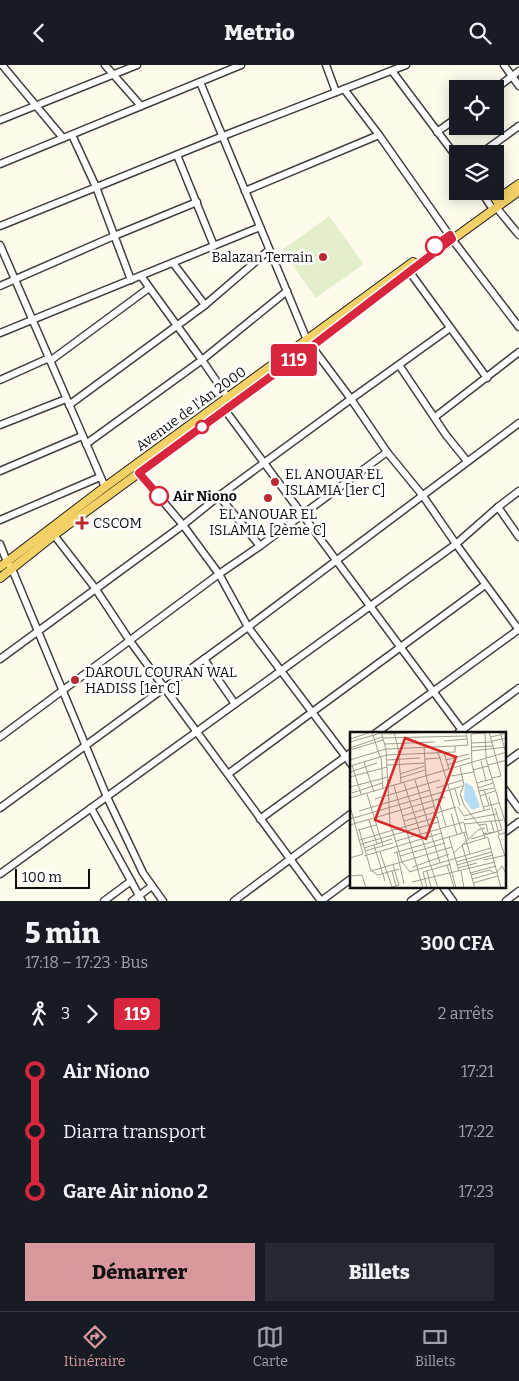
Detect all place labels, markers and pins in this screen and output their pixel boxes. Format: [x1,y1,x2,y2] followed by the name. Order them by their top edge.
[425,236,445,256] unlabelled marker
[211,249,313,266] place label: Balazan Terrain
[317,251,329,263] marker: Balazan Terrain
[195,420,209,434] unlabelled marker
[285,466,386,499] place label: EL ANOUAR EL ISLAMIA [1er C]
[269,476,281,488] marker: EL ANOUAR EL ISLAMIA [1er C]
[149,486,169,506] marker: Air Niono
[173,488,237,505] place label: Air Niono
[262,492,274,504] marker: EL ANOUAR EL ISLAMIA [2ème C]
[209,506,327,539] place label: EL ANOUAR EL ISLAMIA [2ème C]
[93,515,142,532] place label: CSCOM
[75,516,89,530] marker: CSCOM
[85,664,237,697] place label: DAROUL COURAN WAL HADISS [1er C]
[69,674,81,686] marker: DAROUL COURAN WAL HADISS [1er C]

